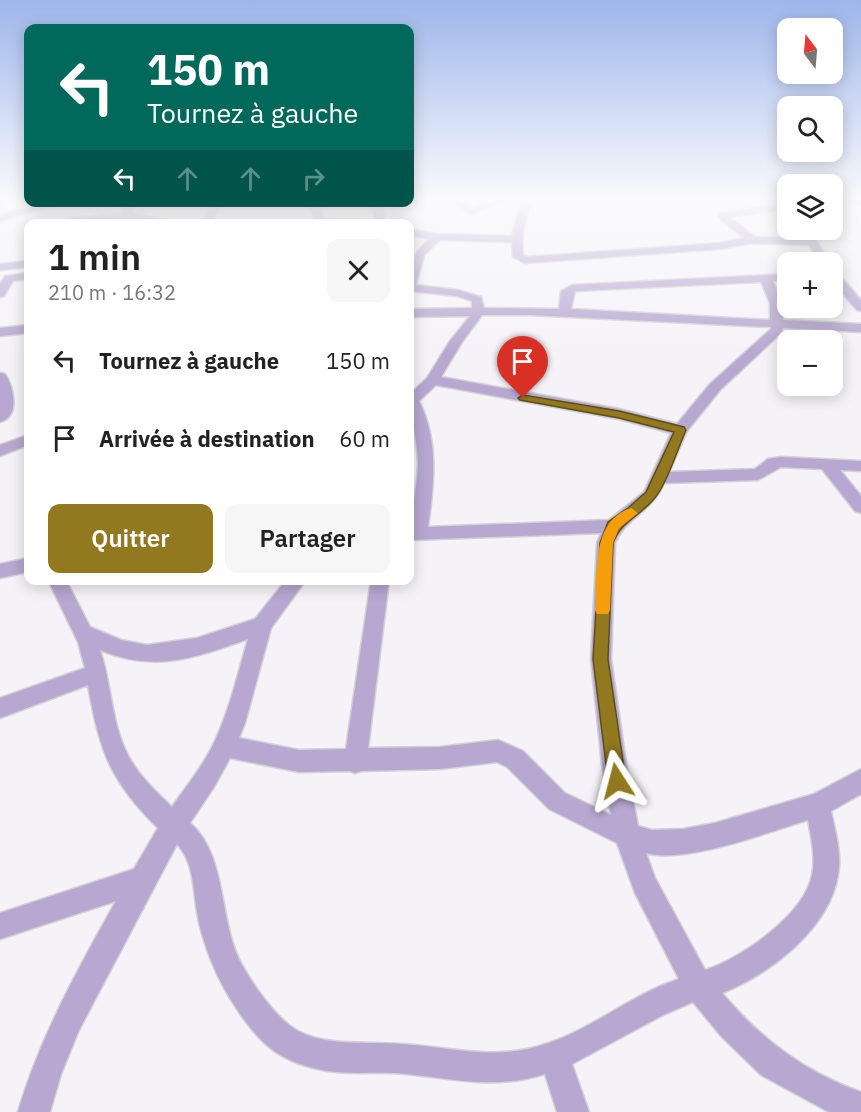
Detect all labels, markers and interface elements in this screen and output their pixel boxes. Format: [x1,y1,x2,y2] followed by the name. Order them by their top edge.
[777,18,843,84] north arrow
[777,18,843,396] map controls
[147,42,270,97] text: 150 m
[48,48,126,126] icon: left
[147,95,358,130] text: Tournez à gauche
[777,96,843,162] button: search
[108,162,141,195] icon: left
[171,162,204,195] icon: ahead
[234,162,267,195] icon: ahead
[297,162,330,195] icon: right
[777,174,843,240] button: layers
[48,233,141,280] text: 1 min
[327,239,390,302] button: close
[777,252,843,318] button: +
[48,279,176,306] text: 210 m · 16:32
[777,330,843,396] button: −
[497,336,548,398] pin
[48,344,81,377] icon: left
[506,345,539,378] icon: arrive
[99,346,279,375] text: Tournez à gauche
[326,346,390,375] text: 150 m
[48,422,81,455] icon: arrive
[99,424,315,453] text: Arrivée à destination
[339,424,390,453] text: 60 m
[48,504,213,573] button: Quitter
[225,504,390,573] button: Partager
[585,749,649,813] position arrow

